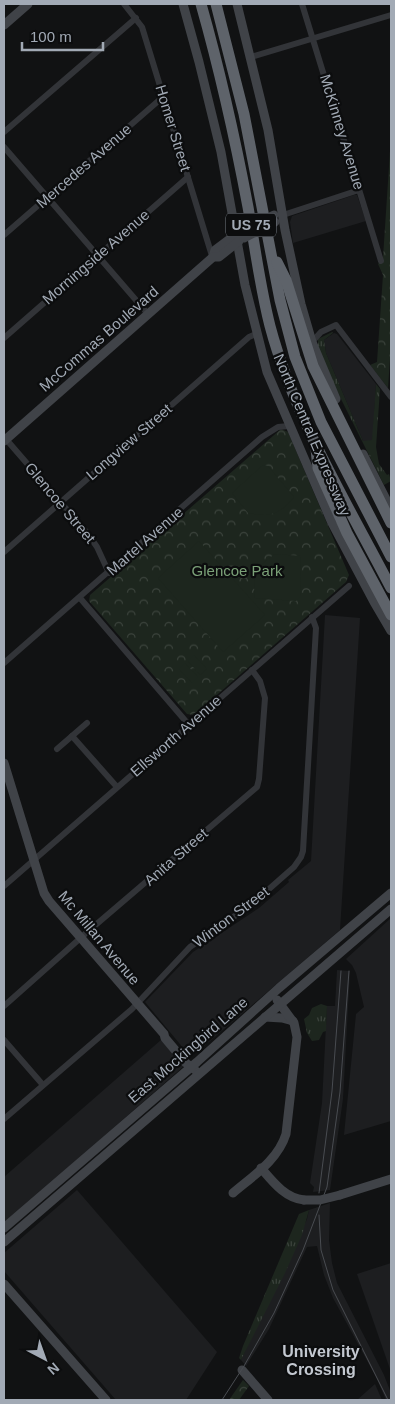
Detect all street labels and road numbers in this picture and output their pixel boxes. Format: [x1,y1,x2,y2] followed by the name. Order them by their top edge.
[317,72,368,192] street label: McKinney Avenue
[152,83,195,174] street label: Homer Street
[33,120,134,211] street label: Mercedes Avenue
[39,206,152,308] street label: Morningside Avenue
[226,214,276,236] road number: US 75
[36,282,162,395] street label: McCommas Boulevard
[271,351,355,519] street label: North Central Expressway
[83,399,175,483] street label: Longview Street
[22,459,100,547] street label: Glencoe Street
[103,503,186,578] street label: Martel Avenue
[127,692,225,780] street label: Ellsworth Avenue
[141,824,211,889] street label: Anita Street
[189,882,273,951] street label: Winton Street
[55,887,144,988] street label: Mc Millan Avenue
[125,993,251,1106] street label: East Mockingbird Lane

